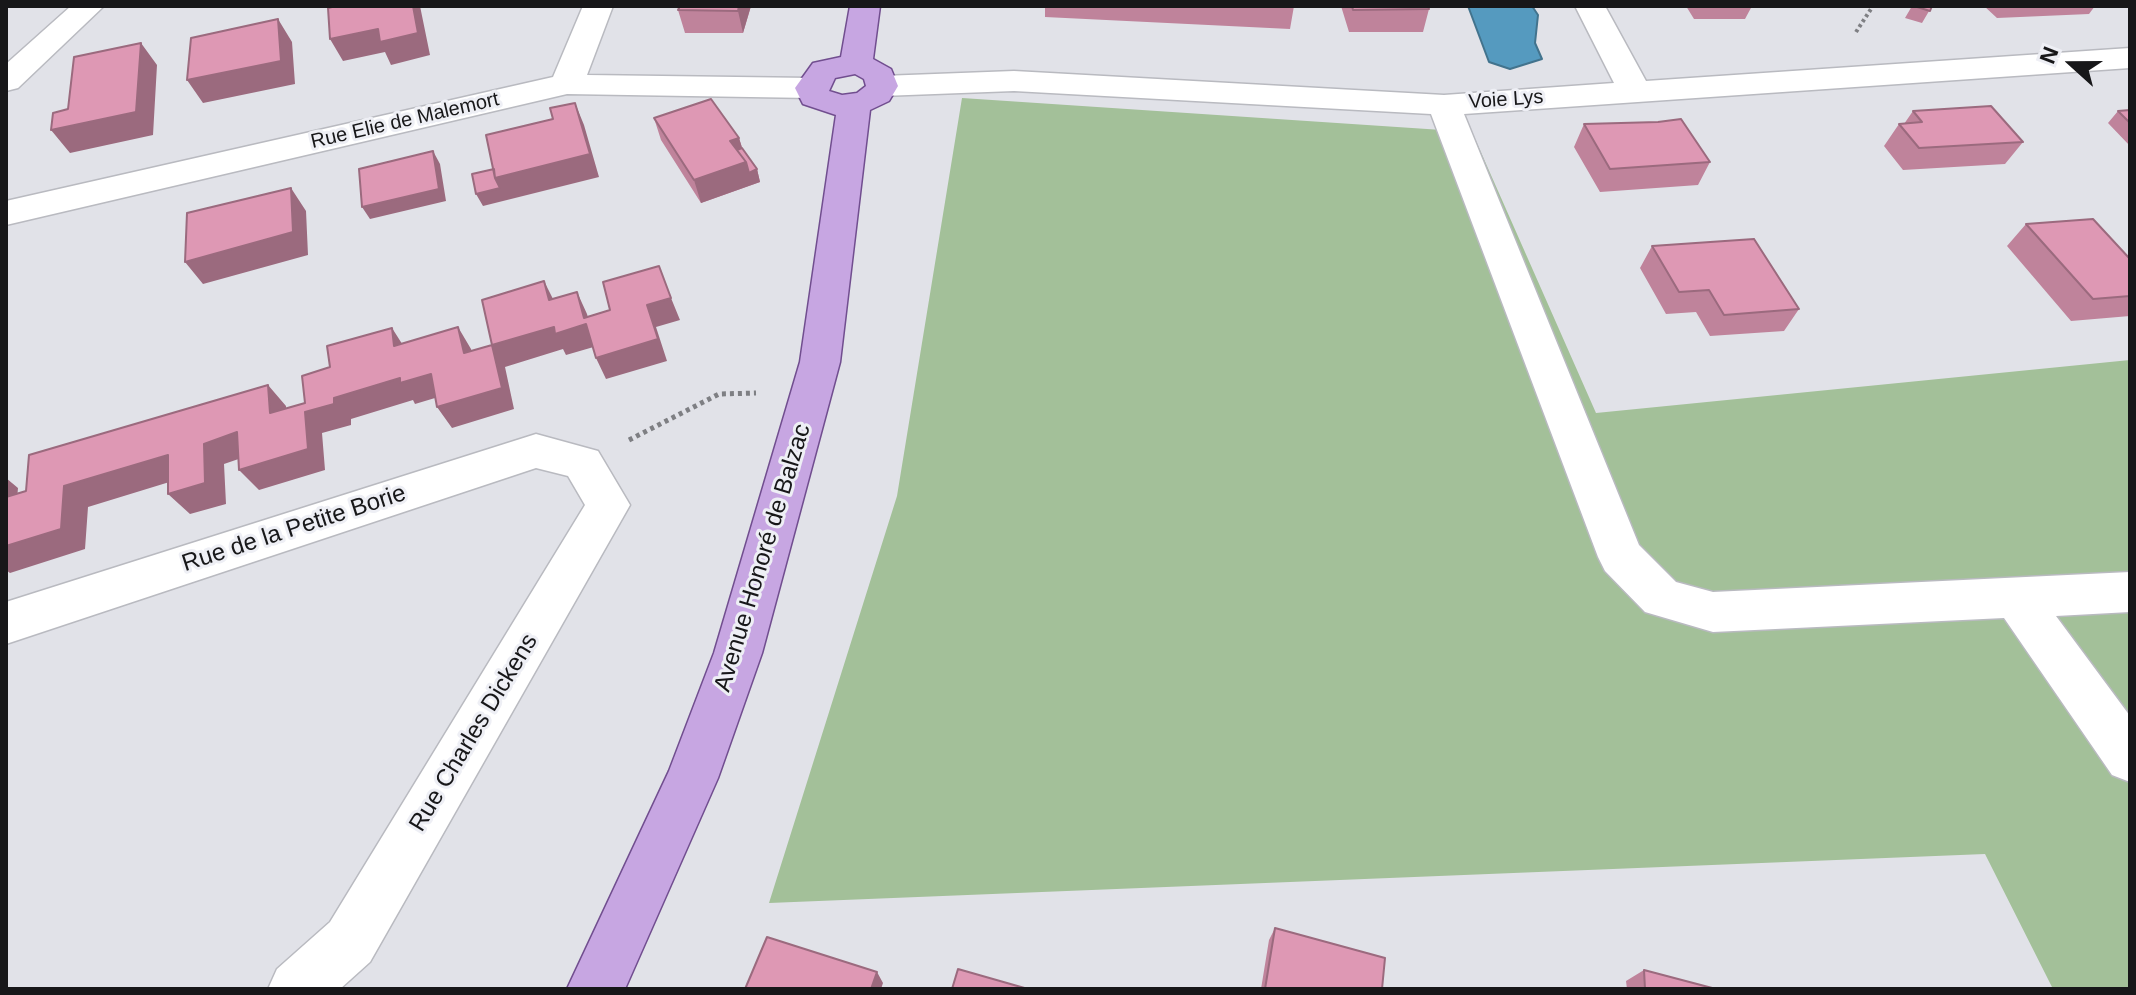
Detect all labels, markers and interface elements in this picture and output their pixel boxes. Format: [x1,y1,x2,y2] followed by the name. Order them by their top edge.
[2032,24,2112,104] north arrow
[2035,43,2064,67] text: N
[1468,85,1544,115] street label: Voie Lys
[309,88,501,154] street label: Rue Elie de Malemort
[709,421,817,695] street label: Avenue Honoré de Balzac
[179,479,409,579] street label: Rue de la Petite Borie
[404,629,544,837] street label: Rue Charles Dickens

